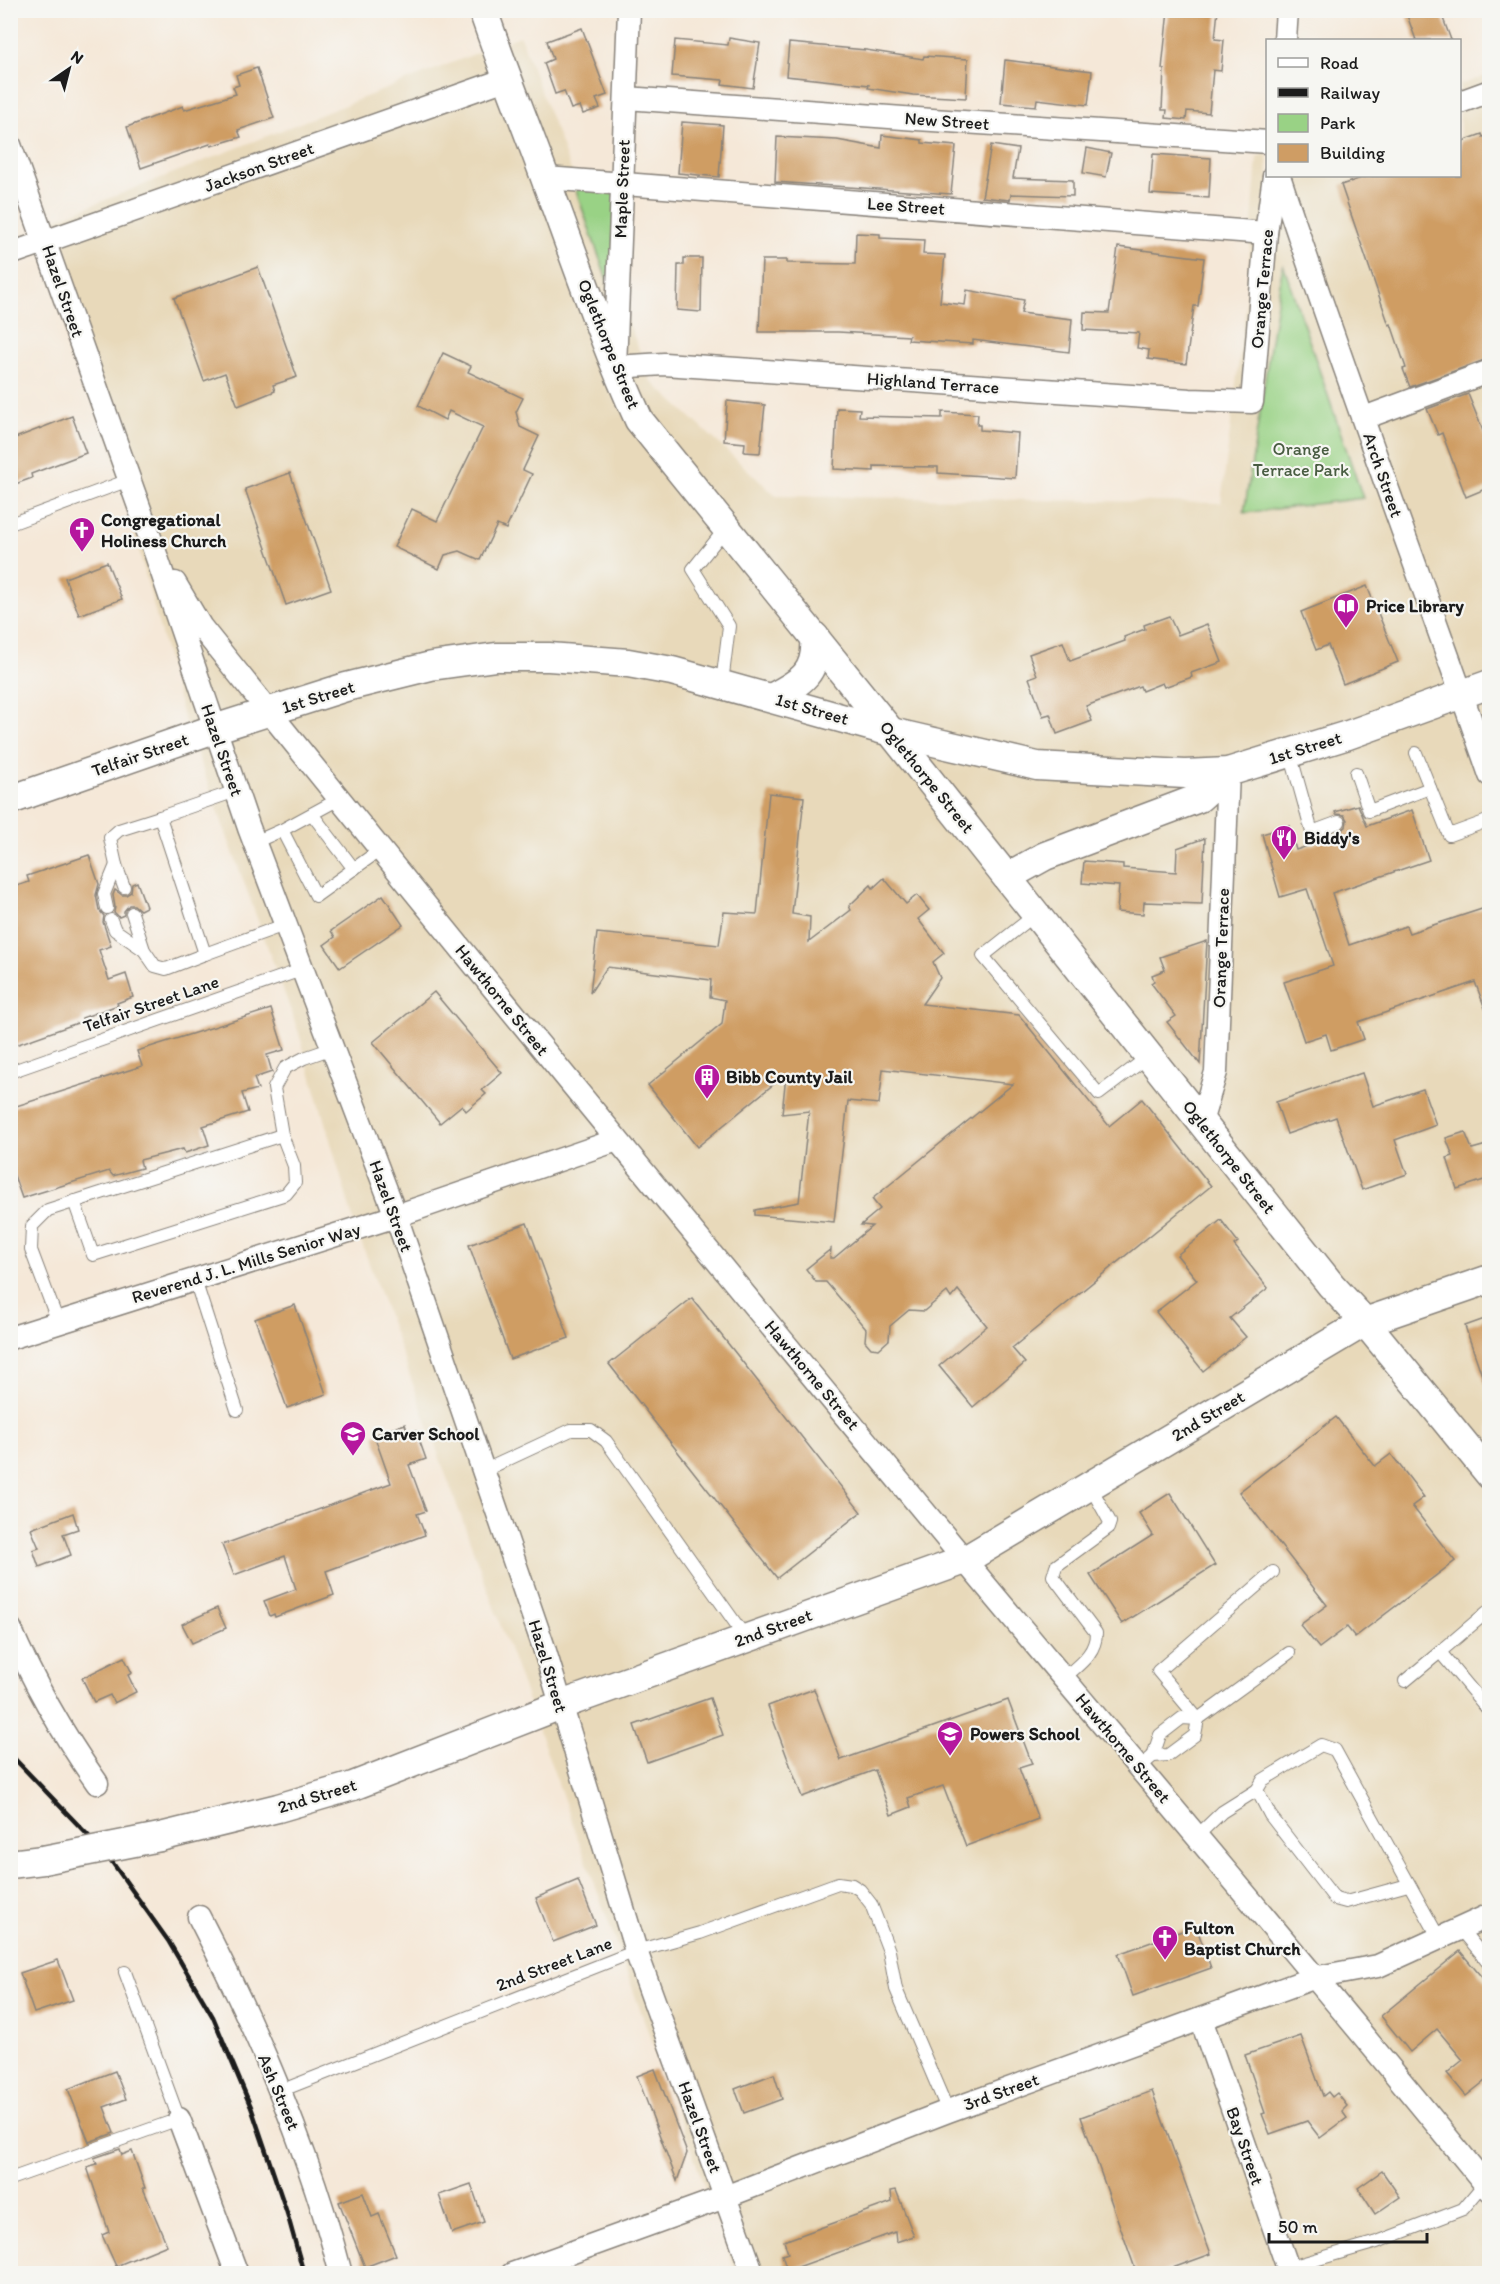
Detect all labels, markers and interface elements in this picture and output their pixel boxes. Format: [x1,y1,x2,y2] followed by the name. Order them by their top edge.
[39,39,99,99] north arrow
[1266,39,1461,177] legend
[67,46,87,68] text: N
[1320,52,1359,74] text: Road
[1320,82,1381,104] text: Railway
[904,107,990,135] street label: New Street
[1320,112,1355,134] text: Park
[201,137,317,197] street label: Jackson Street
[609,139,635,239] street label: Maple Street
[1320,142,1386,164] text: Building
[866,192,946,220] street label: Lee Street
[1246,228,1278,350] street label: Orange Terrace
[37,242,89,340] street label: Hazel Street
[573,276,645,412] street label: Oglethorpe Street
[866,367,1000,399] street label: Highland Terrace
[1358,430,1408,520] street label: Arch Street
[1253,438,1349,481] park label: Orange Terrace Park
[101,509,227,552] place label: Congregational Holiness Church
[67,515,97,553] church icon: Congregational Holiness Church
[1331,591,1361,629] library icon: Price Library
[1366,595,1464,617] place label: Price Library
[279,675,357,718] street label: 1st Street
[773,688,851,730] street label: 1st Street
[196,701,248,799] street label: Hazel Street
[875,716,979,838] street label: Oglethorpe Street
[1266,726,1344,769] street label: 1st Street
[89,728,192,782] street label: Telfair Street
[1269,823,1299,861] restaurant icon: Biddy's
[1304,827,1360,849] place label: Biddy's
[1208,888,1234,1008] street label: Orange Terrace
[450,940,554,1060] street label: Hawthorne Street
[80,970,222,1038] street label: Telfair Street Lane
[692,1062,722,1100] building icon: Bibb County Jail
[726,1066,854,1088] place label: Bibb County Jail
[1178,1096,1280,1218] street label: Oglethorpe Street
[364,1157,418,1255] street label: Hazel Street
[129,1218,363,1308] street label: Reverend J. L. Mills Senior Way
[760,1315,865,1435] street label: Hawthorne Street
[1168,1386,1249,1446] street label: 2nd Street
[338,1419,368,1457] school or university icon: Carver School
[372,1423,480,1445] place label: Carver School
[731,1604,815,1652] street label: 2nd Street
[523,1617,573,1715] street label: Hazel Street
[1071,1688,1176,1808] street label: Hawthorne Street
[935,1719,965,1757] school or university icon: Powers School
[970,1723,1081,1745] place label: Powers School
[275,1774,359,1818] street label: 2nd Street
[1184,1917,1301,1960] place label: Fulton Baptist Church
[1150,1923,1180,1961] church icon: Fulton Baptist Church
[493,1932,615,1996] street label: 2nd Street Lane
[253,2051,305,2134] street label: Ash Street
[960,2068,1042,2116] street label: 3rd Street
[673,2078,727,2176] street label: Hazel Street
[1221,2104,1269,2188] street label: Bay Street
[1269,2206,1426,2244] scale bar
[1278,2216,1318,2238] text: 50 m

